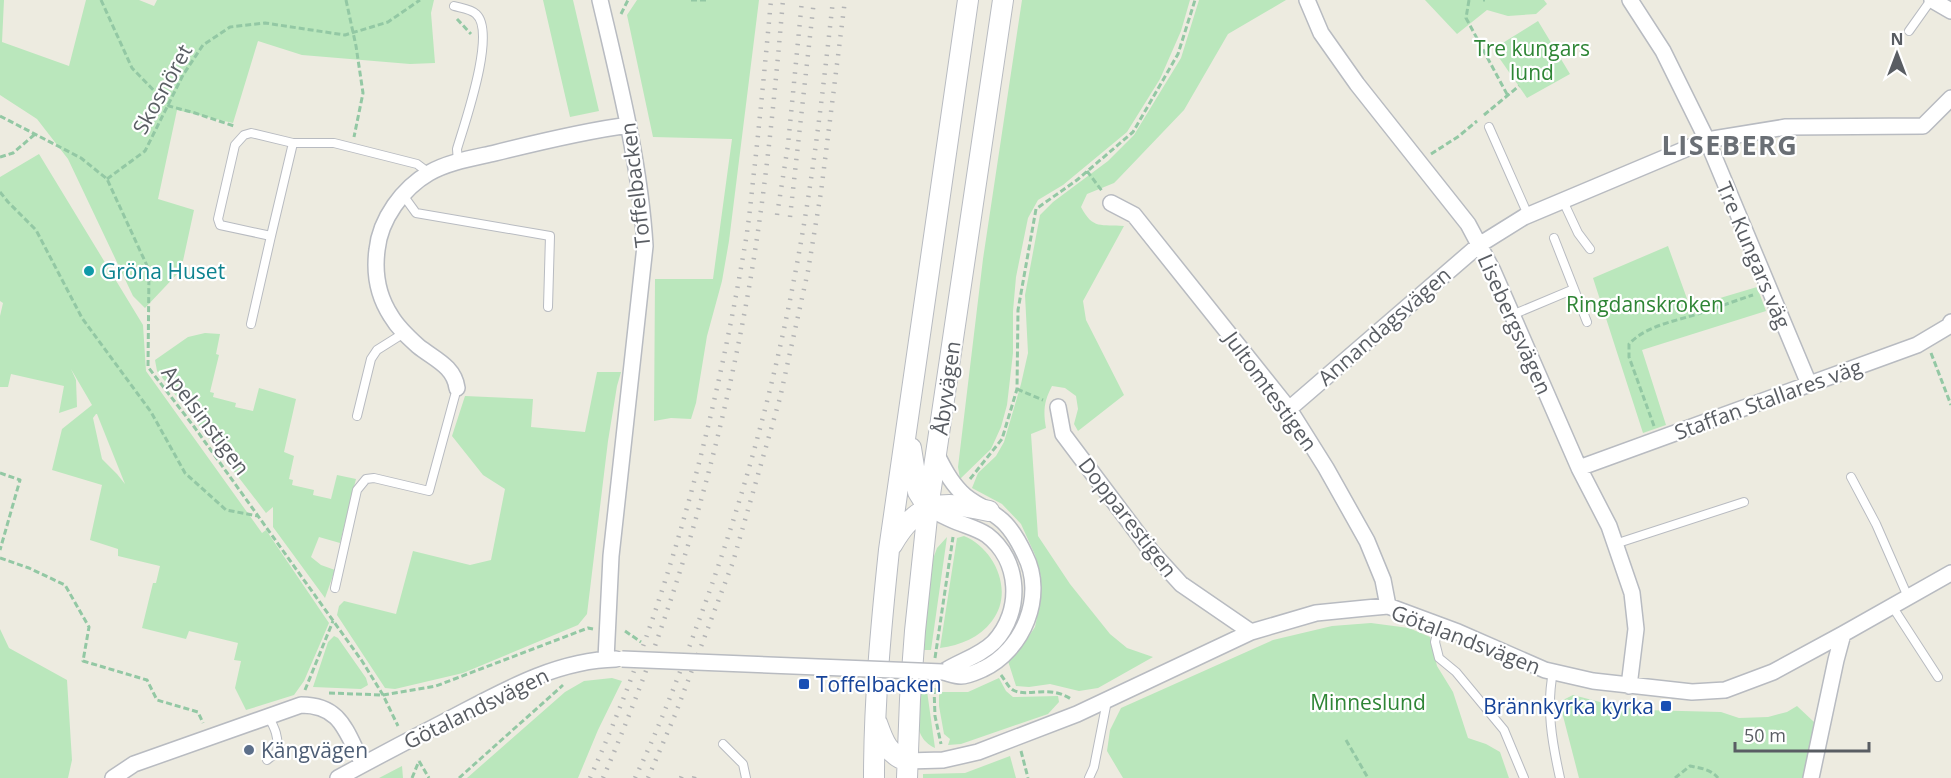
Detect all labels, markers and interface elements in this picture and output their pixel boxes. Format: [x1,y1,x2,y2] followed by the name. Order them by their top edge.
[1867,24,1927,84] north arrow
[1890,28,1904,50] text: N
[1474,34,1590,86] park label: Tre kungars lund
[126,39,198,139] street label: Skosnöret
[613,121,657,249] street label: Toffelbacken
[1662,126,1798,163] district label: LISEBERG
[1710,177,1798,333] street label: Tre Kungars väg
[1472,249,1558,399] street label: Lisebergsvägen
[101,257,225,285] place label: Gröna Huset
[1312,260,1456,392] street label: Annandagsvägen
[82,264,96,278] marker: Gröna Huset
[1566,290,1724,318] park label: Ringdanskroken
[1217,324,1324,456] street label: Jultomtestigen
[926,339,966,437] street label: Åbyvägen
[1671,352,1865,446] street label: Staffan Stallares väg
[156,360,256,480] street label: Apelsinstigen
[1072,451,1184,583] street label: Dopparestigen
[1387,598,1545,680] street label: Götalandsvägen
[399,661,553,755] street label: Götalandsvägen
[816,670,942,698] place label: Toffelbacken
[797,677,811,691] marker: Toffelbacken
[1310,688,1426,716] park label: Minneslund
[1483,692,1654,720] place label: Brännkyrka kyrka
[1659,699,1673,713] marker: Brännkyrka kyrka
[1735,715,1868,753] scale bar
[1744,723,1786,747] text: 50 m
[261,736,368,764] place label: Kängvägen
[242,743,256,757] marker: Kängvägen

